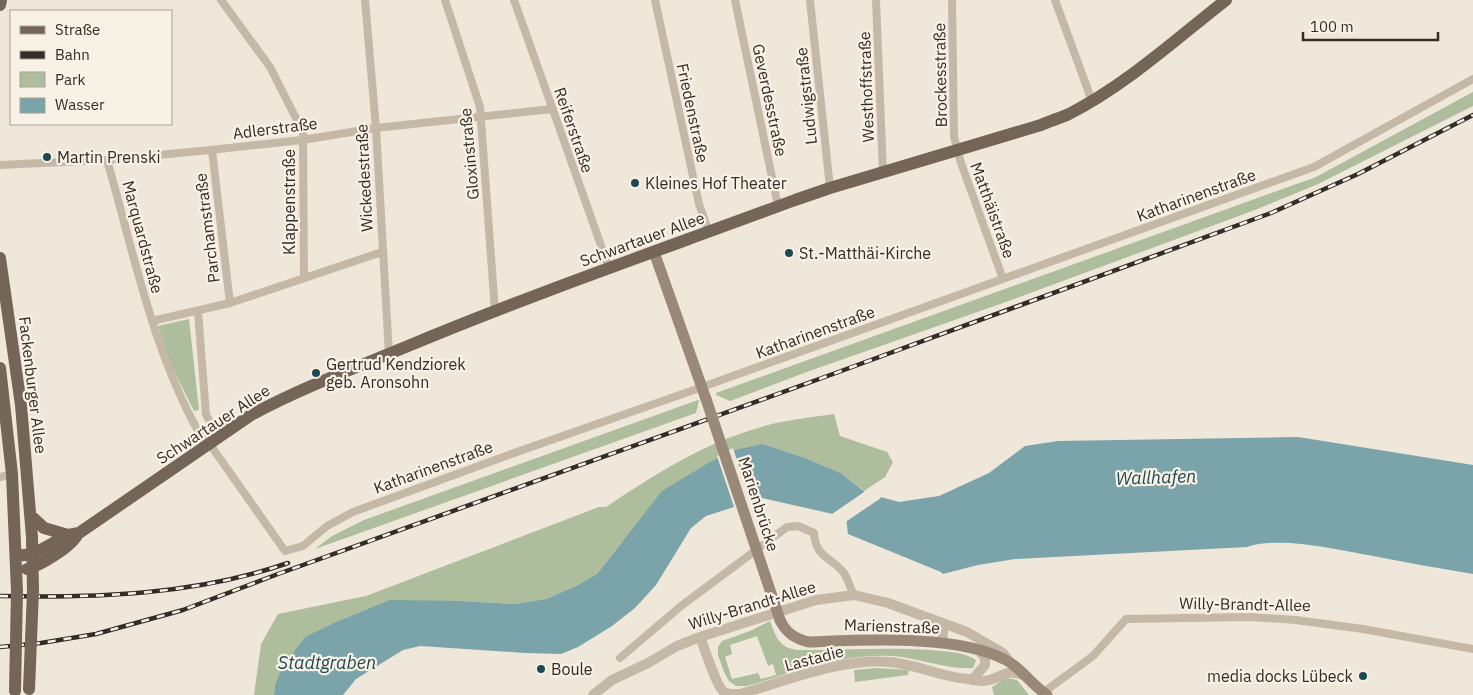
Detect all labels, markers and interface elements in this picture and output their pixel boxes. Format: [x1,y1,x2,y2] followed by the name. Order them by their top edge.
[10,10,172,125] legend
[1303,10,1438,42] scale bar
[1310,17,1354,36] text: 100 m
[55,20,100,39] text: Straße
[929,22,951,127] street label: Brockesstraße
[854,31,878,143] street label: Westhoffstraße
[748,42,792,158] street label: Geverdesstraße
[55,45,90,64] text: Bahn
[791,46,821,146] street label: Ludwigstraße
[673,61,713,165] street label: Friedenstraße
[55,70,85,89] text: Park
[550,85,598,176] street label: Reiferstraße
[55,95,105,114] text: Wasser
[455,107,483,201] street label: Gloxinstraße
[231,113,319,143] street label: Adlerstraße
[351,123,377,232] street label: Wickedestraße
[57,147,160,167] place label: Martin Prenski
[279,149,299,255] street label: Klappenstraße
[41,151,53,163] marker: Martin Prenski
[966,159,1020,261] street label: Matthäistraße
[1134,164,1258,226] street label: Katharinenstraße
[190,172,224,284] street label: Parchamstraße
[645,173,787,193] place label: Kleines Hof Theater
[629,177,641,189] marker: Kleines Hof Theater
[118,178,168,296] street label: Marquardstraße
[577,207,707,271] street label: Schwartauer Allee
[799,243,931,263] place label: St.-Matthäi-Kirche
[783,247,795,259] marker: St.-Matthäi-Kirche
[753,301,877,363] street label: Katharinenstraße
[15,315,51,455] street label: Fackenburger Allee
[326,354,466,392] place label: Gertrud Kendziorek geb. Aronsohn
[310,367,322,379] marker: Gertrud Kendziorek geb. Aronsohn
[153,380,274,468] street label: Schwartauer Allee
[371,436,495,498] street label: Katharinenstraße
[734,454,784,554] street label: Marienbrücke
[1115,464,1197,490] water label: Wallhafen
[686,576,818,634] street label: Willy-Brandt-Allee
[1179,593,1311,615] street label: Willy-Brandt-Allee
[844,614,941,638] street label: Marienstraße
[782,640,846,675] street label: Lastadie
[278,651,376,674] water label: Stadtgraben
[551,659,593,679] place label: Boule
[535,663,547,675] marker: Boule
[1207,666,1354,686] place label: media docks Lübeck
[1357,670,1369,682] marker: media docks Lübeck

